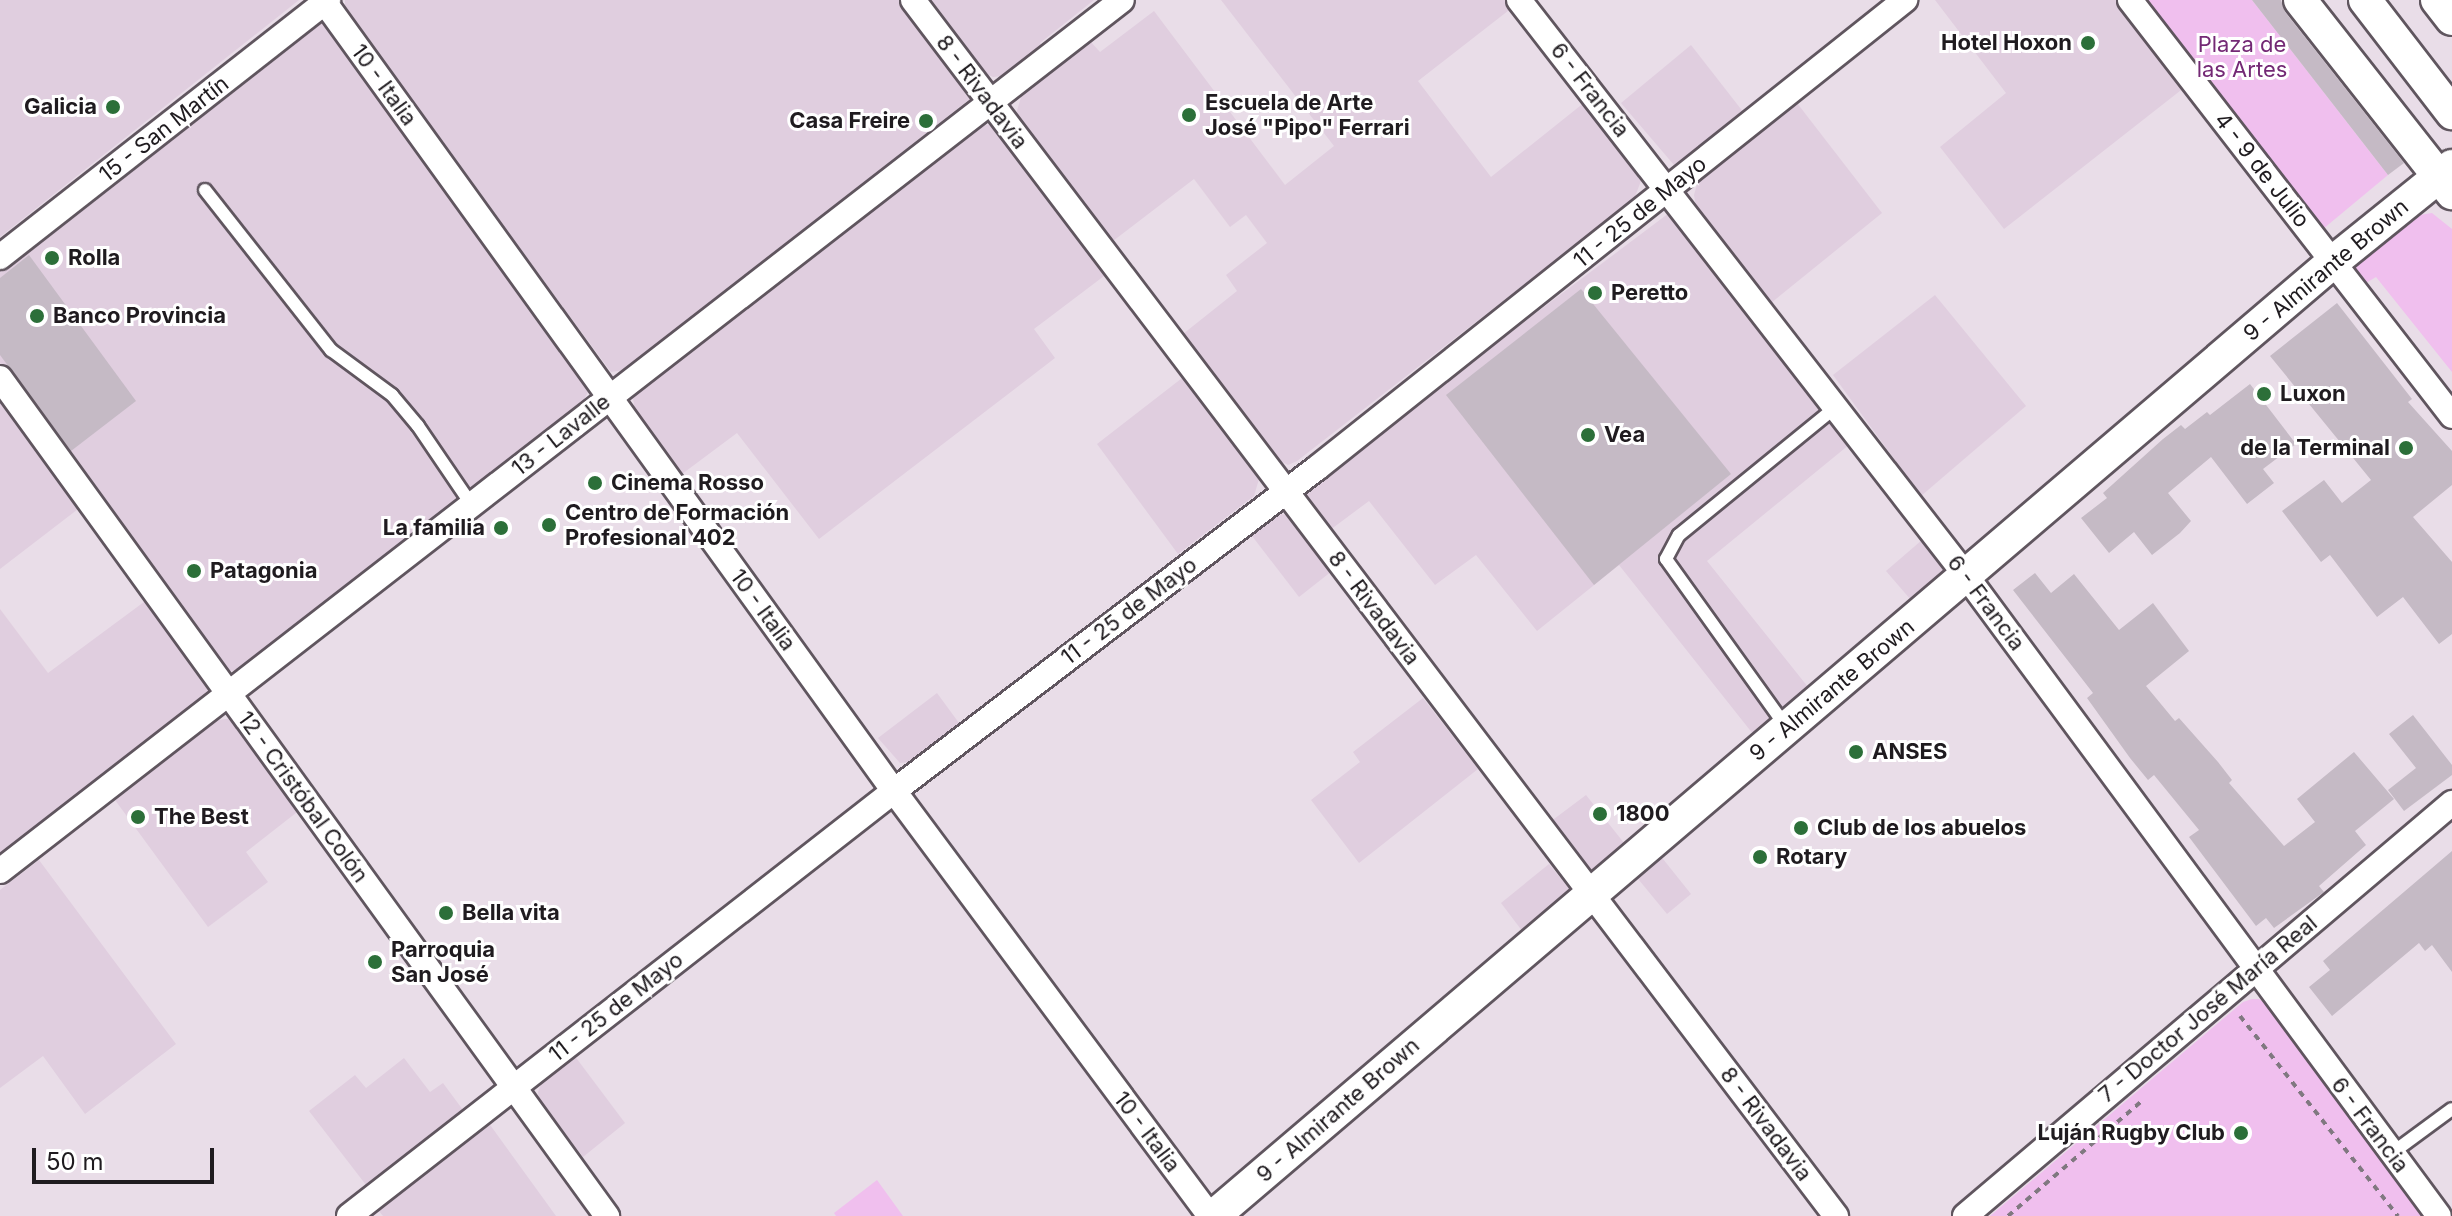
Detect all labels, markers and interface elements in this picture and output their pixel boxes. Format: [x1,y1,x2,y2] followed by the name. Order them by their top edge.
[931,30,1033,154] street label: 8 - Rivadavia
[1941,30,2072,56] place label: Hotel Hoxon
[2197,31,2287,82] park label: Plaza de las Artes
[2079,34,2097,52] marker: Hotel Hoxon
[1545,38,1635,142] street label: 6 - Francia
[346,39,422,131] street label: 10 - Italia
[94,70,234,188] street label: 15 - San Martín
[1205,89,1410,140] place label: Escuela de Arte José "Pipo" Ferrari
[24,94,97,120] place label: Galicia
[104,98,122,116] marker: Galicia
[1180,106,1198,124] marker: Escuela de Arte José "Pipo" Ferrari
[2209,107,2315,233] street label: 4 - 9 de Julio
[789,108,910,134] place label: Casa Freire
[917,112,935,130] marker: Casa Freire
[1568,150,1712,274] street label: 11 - 25 de Mayo
[2238,193,2414,347] street label: 9 - Almirante Brown
[68,245,120,271] place label: Rolla
[43,249,61,267] marker: Rolla
[1611,280,1688,306] place label: Peretto
[1586,284,1604,302] marker: Peretto
[53,303,226,329] place label: Banco Provincia
[28,307,46,325] marker: Banco Provincia
[2280,381,2346,407] place label: Luxon
[2255,385,2273,403] marker: Luxon
[507,388,615,482] street label: 13 - Lavalle
[1604,422,1645,448] place label: Vea
[1579,426,1597,444] marker: Vea
[2240,435,2390,461] place label: de la Terminal
[2397,439,2415,457] marker: de la Terminal
[611,470,764,496] place label: Cinema Rosso
[586,474,604,492] marker: Cinema Rosso
[565,499,789,550] place label: Centro de Formación Profesional 402
[383,515,485,541] place label: La familia
[540,516,558,534] marker: Centro de Formación Profesional 402
[492,519,510,537] marker: La familia
[1323,546,1425,670] street label: 8 - Rivadavia
[1942,550,2030,656] street label: 6 - Francia
[1056,551,1202,671] street label: 11 - 25 de Mayo
[210,558,318,584] place label: Patagonia
[185,562,203,580] marker: Patagonia
[725,564,801,656] street label: 10 - Italia
[1744,613,1920,767] street label: 9 - Almirante Brown
[232,706,374,888] street label: 12 - Cristóbal Colón
[1872,739,1947,765] place label: ANSES
[1847,743,1865,761] marker: ANSES
[1616,801,1669,827] place label: 1800
[154,804,249,830] place label: The Best
[1591,805,1609,823] marker: 1800
[129,808,147,826] marker: The Best
[1817,815,2026,841] place label: Club de los abuelos
[1792,819,1810,837] marker: Club de los abuelos
[1776,844,1847,870] place label: Rotary
[1751,848,1769,866] marker: Rotary
[462,900,560,926] place label: Bella vita
[437,904,455,922] marker: Bella vita
[2093,910,2323,1108] street label: 7 - Doctor José María Real
[391,936,495,988] place label: Parroquia San José
[544,946,688,1068] street label: 11 - 25 de Mayo
[366,953,384,971] marker: Parroquia San José
[1251,1032,1425,1188] street label: 9 - Almirante Brown
[1715,1062,1817,1186] street label: 8 - Rivadavia
[2326,1072,2414,1178] street label: 6 - Francia
[1108,1086,1186,1178] street label: 10 - Italia
[2037,1120,2225,1146] place label: Luján Rugby Club
[2232,1124,2250,1142] marker: Luján Rugby Club
[36,1132,218,1182] scale bar
[46,1147,104,1176] text: 50 m

